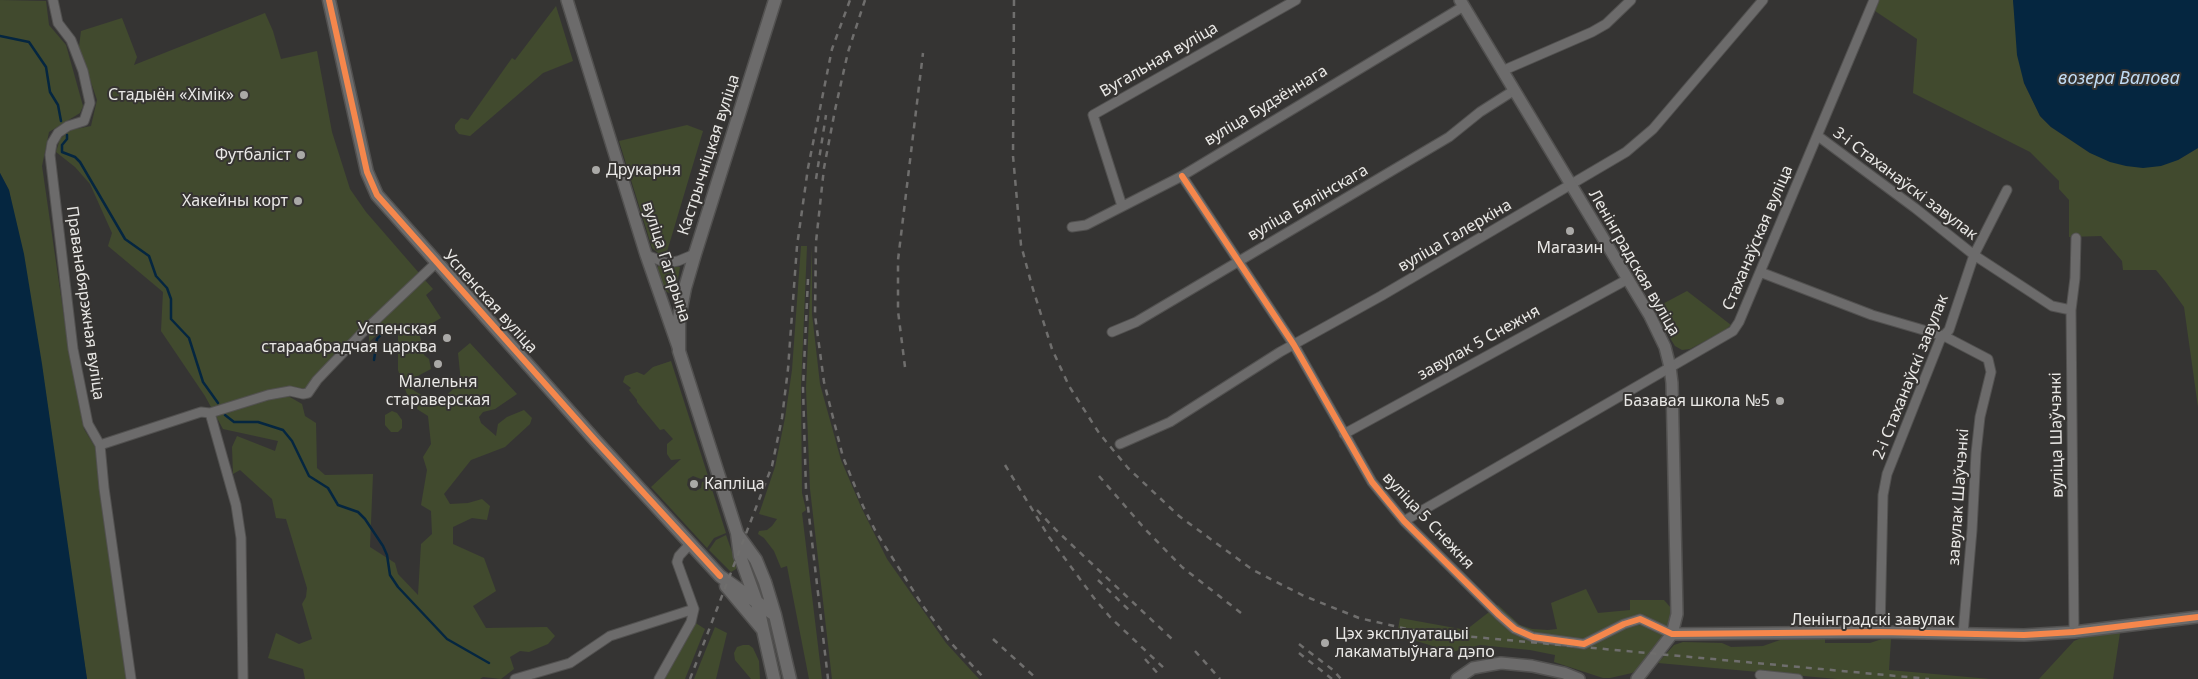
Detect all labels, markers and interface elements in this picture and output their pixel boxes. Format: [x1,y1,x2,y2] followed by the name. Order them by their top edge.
[1097,18,1221,102] street label: Вугальная вуліца
[1201,62,1331,150] street label: вуліца Будзённага
[2058,68,2180,90] water label: возера Валова
[674,72,744,238] street label: Кастрычніцкая вуліца
[108,85,234,105] place label: Стадыён «Хімік»
[238,89,250,101] marker: Стадыён «Хімік»
[1829,123,1981,245] street label: 3-і Стаханаўскі завулак
[215,145,291,165] place label: Футбаліст
[295,149,307,161] marker: Футбаліст
[606,160,681,180] place label: Друкарня
[1244,161,1372,245] street label: вуліца Бялінскага
[1719,162,1797,314] street label: Стаханаўская вуліца
[590,164,602,176] marker: Друкарня
[1584,186,1684,340] street label: Ленінградская вуліца
[182,191,288,211] place label: Хакейны корт
[292,195,304,207] marker: Хакейны корт
[1395,196,1515,276] street label: вуліца Галеркіна
[637,199,695,325] street label: вуліца Гагарына
[62,205,108,401] street label: Праванабярэжная вуліца
[1564,225,1576,237] marker: Магазин
[1537,238,1603,258] place label: Магазин
[439,247,541,357] street label: Успенская вуліца
[1869,292,1953,462] street label: 2-і Стаханаўскі завулак
[1414,301,1544,385] street label: завулак 5 Снежня
[261,319,437,357] place label: Успенская стараабрадчая царква
[441,332,453,344] marker: Успенская стараабрадчая царква
[432,358,444,370] marker: Малельня стараверская
[386,372,490,410] place label: Малельня стараверская
[2046,372,2068,498] street label: вуліца Шаўчэнкі
[1623,391,1770,411] place label: Базавая школа №5
[1774,395,1786,407] marker: Базавая школа №5
[1945,428,1973,566] street label: завулак Шаўчэнкі
[1378,469,1478,573] street label: вуліца 5 Снежня
[704,474,765,494] place label: Капліца
[688,478,700,490] marker: Капліца
[1791,610,1955,630] street label: Ленінградскі завулак
[1335,624,1495,662] place label: Цэх эксплуатацыі лакаматыўнага дэпо
[1319,637,1331,649] marker: Цэх эксплуатацыі лакаматыўнага дэпо

